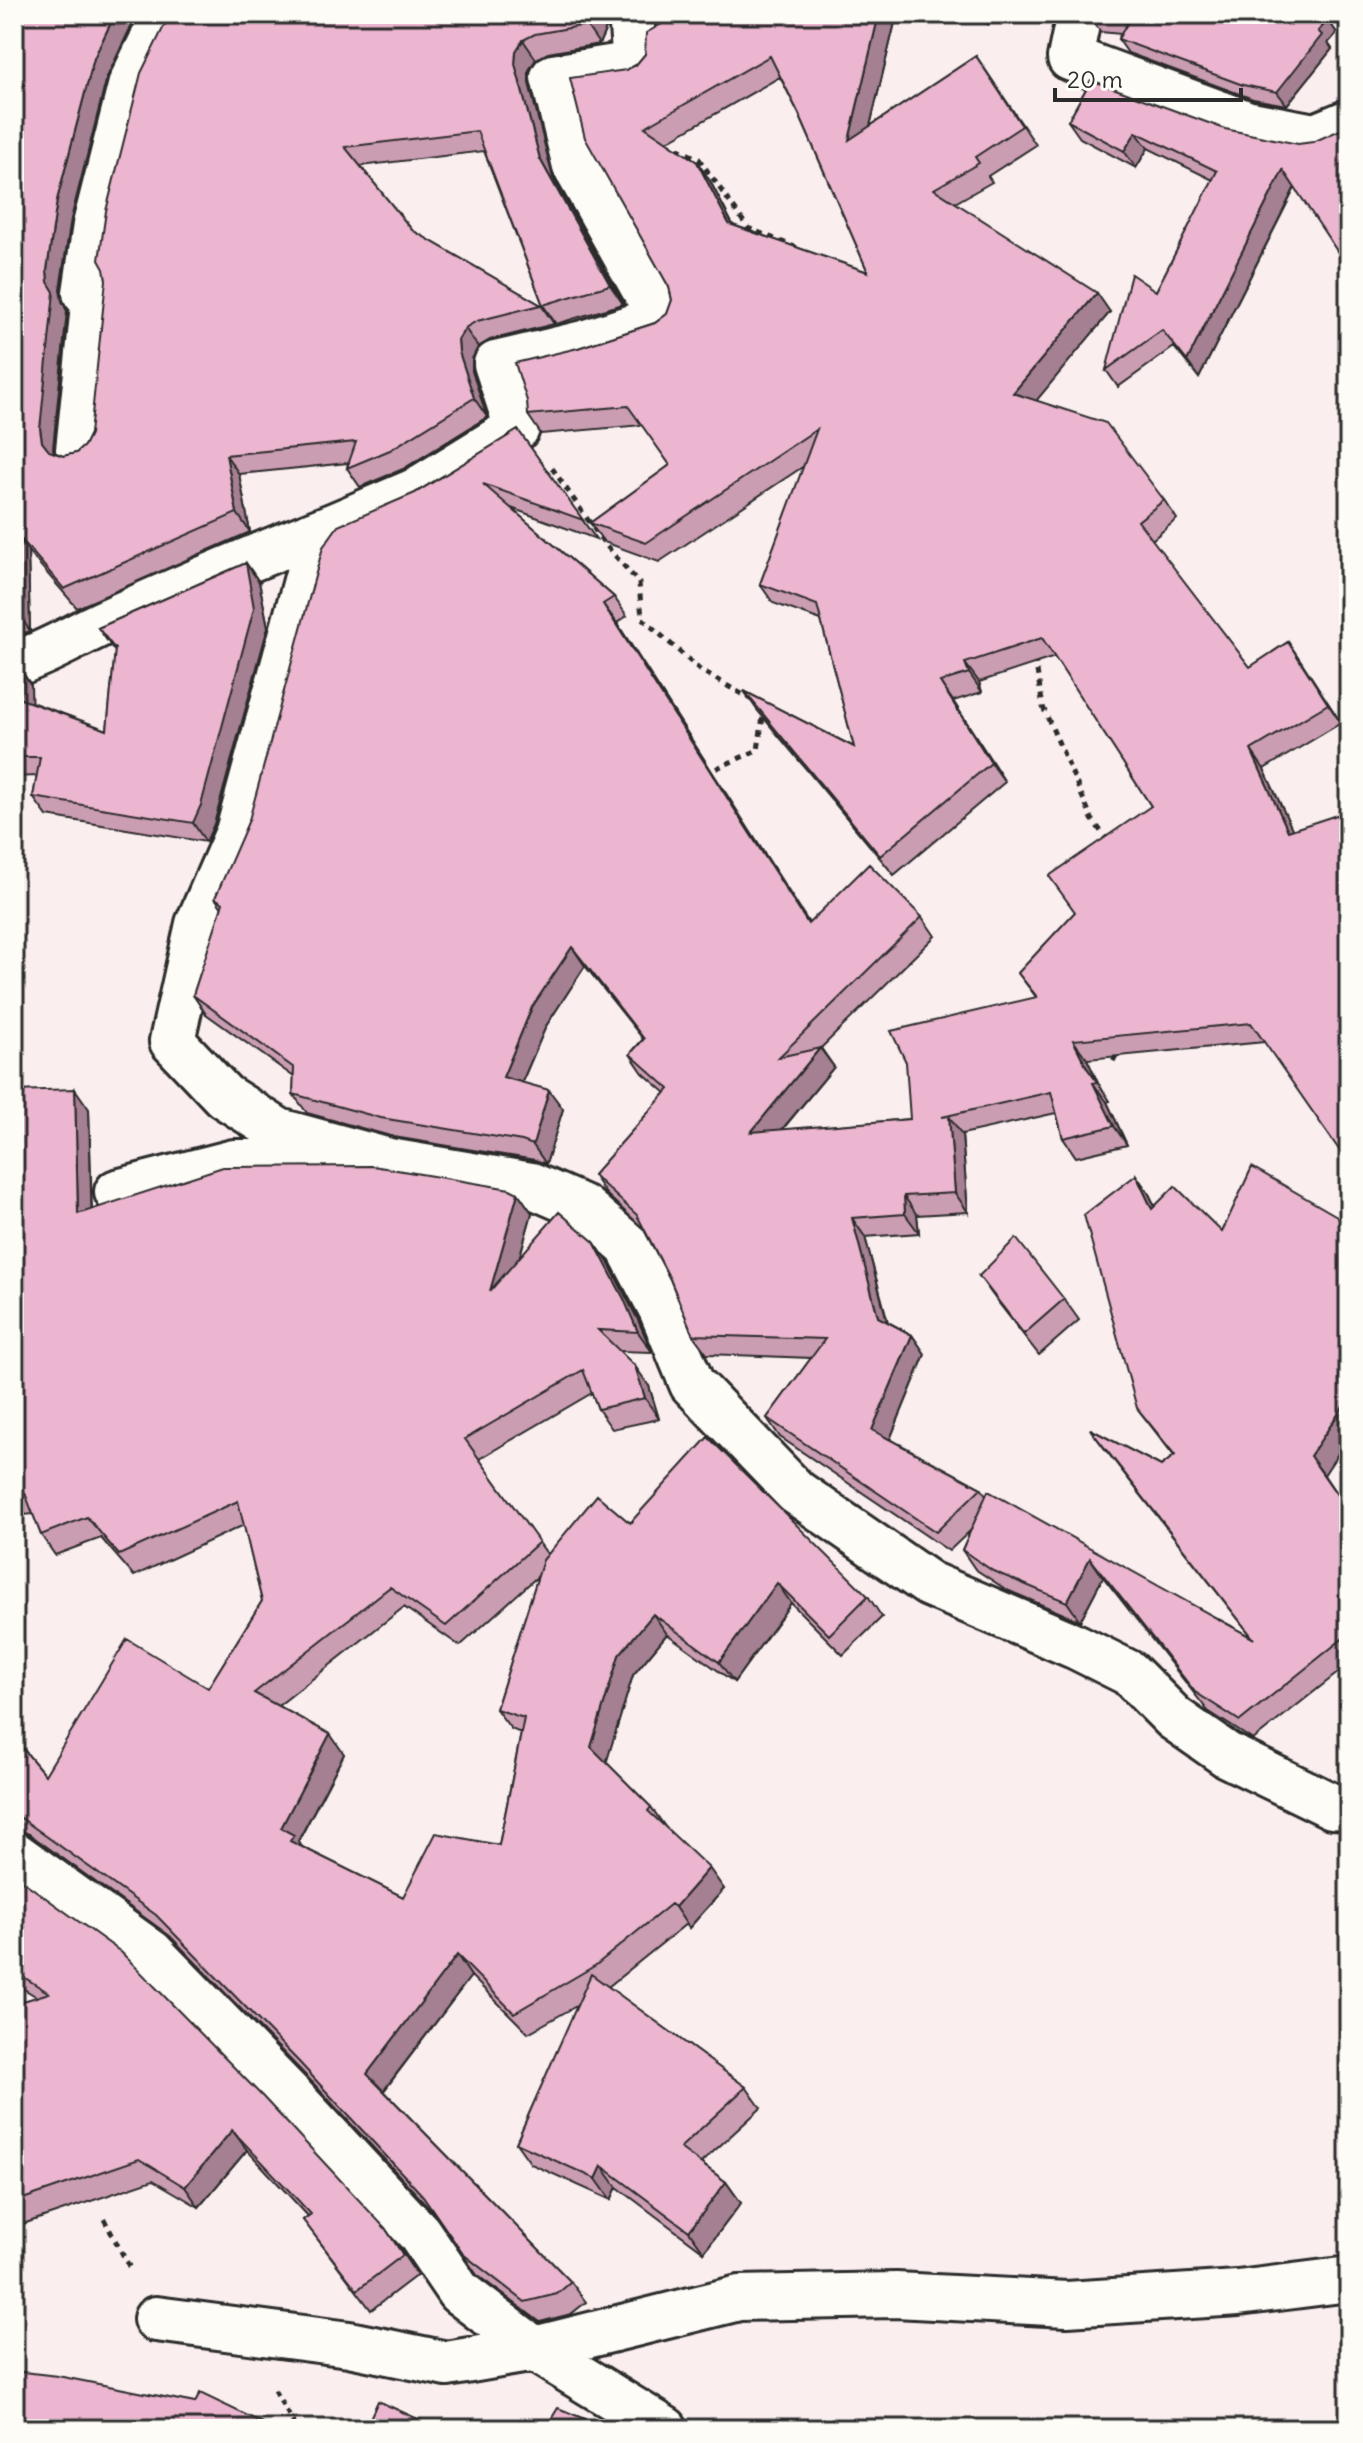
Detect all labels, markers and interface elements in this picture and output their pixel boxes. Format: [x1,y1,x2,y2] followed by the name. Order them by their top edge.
[1055,52,1241,102] scale bar
[1067,64,1123,94] text: 20 m

